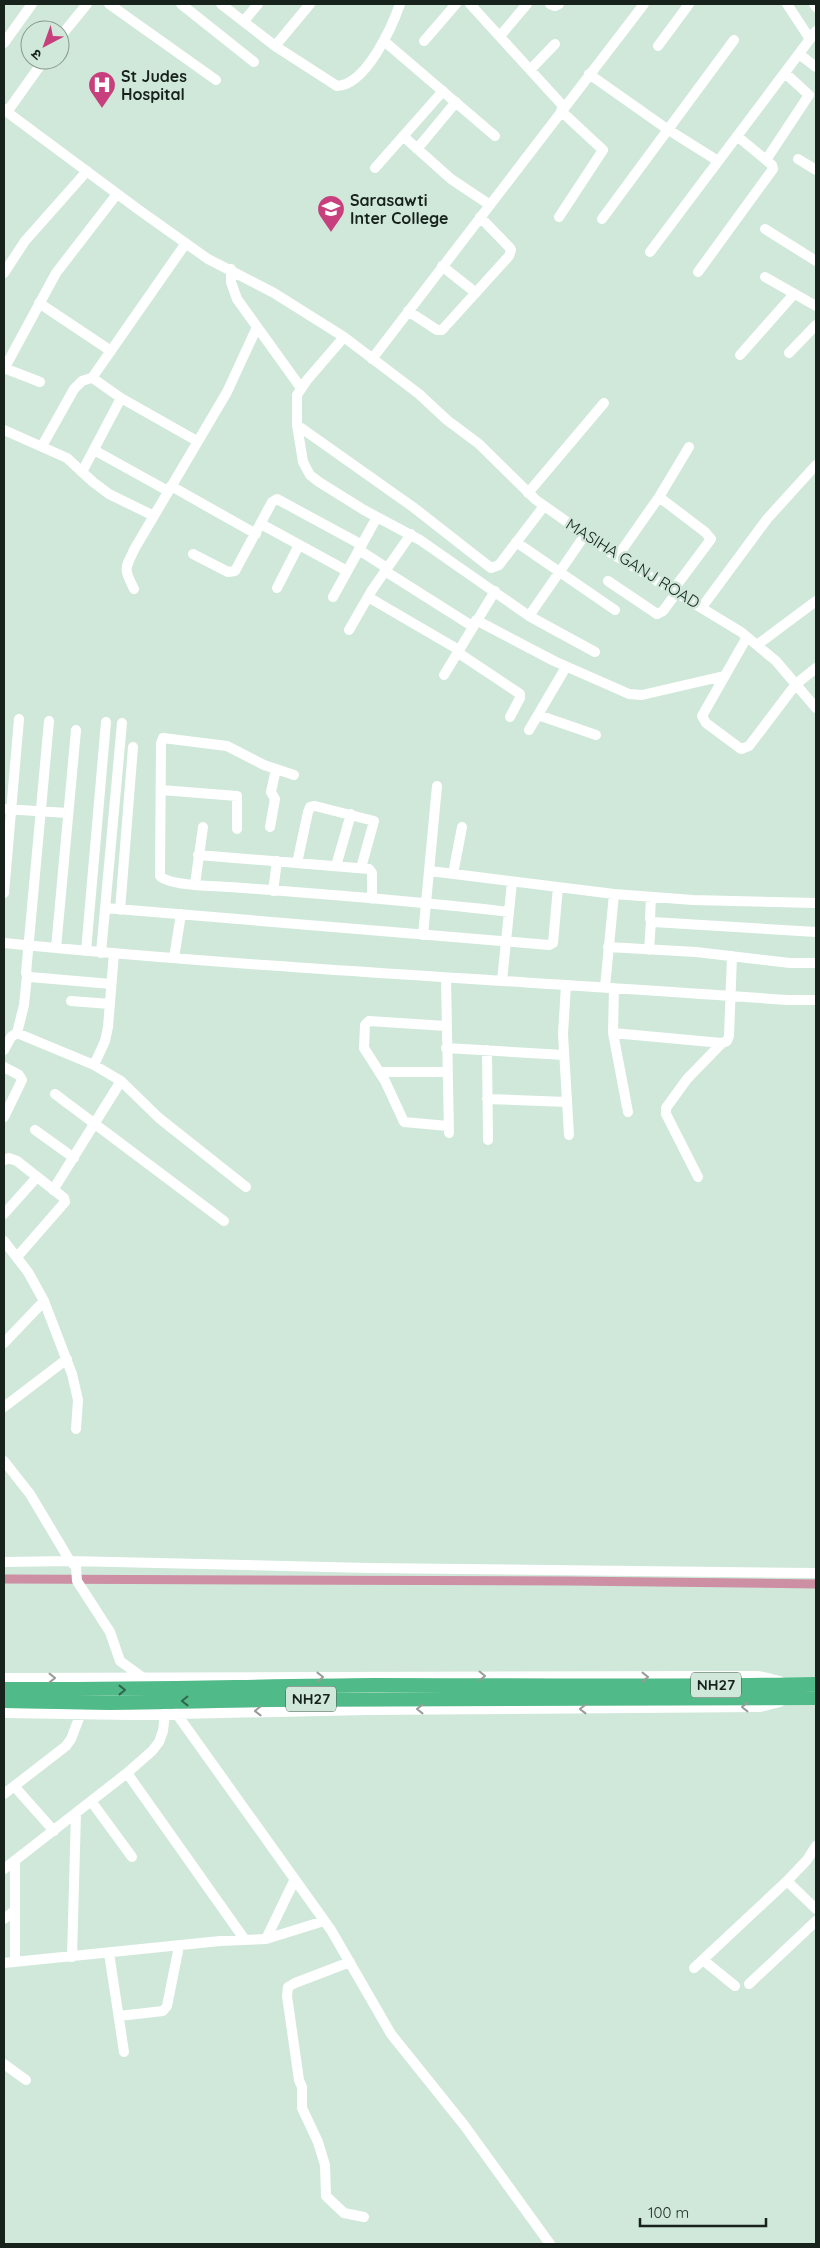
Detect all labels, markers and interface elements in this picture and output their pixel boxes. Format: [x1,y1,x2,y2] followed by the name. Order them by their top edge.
[20,20,70,70] north arrow
[27,45,45,64] text: उ
[121,66,187,104] place label: St Judes Hospital
[87,70,117,109] hospital icon: St Judes Hospital
[350,190,448,228] place label: Sarasawti Inter College
[316,194,346,233] school or university icon: Sarasawti Inter College
[562,514,704,612] street label: MASIHA GANJ ROAD
[479,1671,487,1681] one-way arrow
[641,1671,649,1682] one-way arrow
[316,1672,324,1682] one-way arrow
[691,1672,741,1698] road number: NH27
[49,1673,57,1683] one-way arrow
[119,1685,127,1695] one-way arrow
[286,1686,336,1712] road number: NH27
[181,1696,189,1706] one-way arrow
[741,1702,748,1712] one-way arrow
[578,1703,586,1714] one-way arrow
[416,1704,424,1714] one-way arrow
[254,1706,262,1717] one-way arrow
[640,2196,766,2228] scale bar
[648,2203,689,2222] text: 100 m

